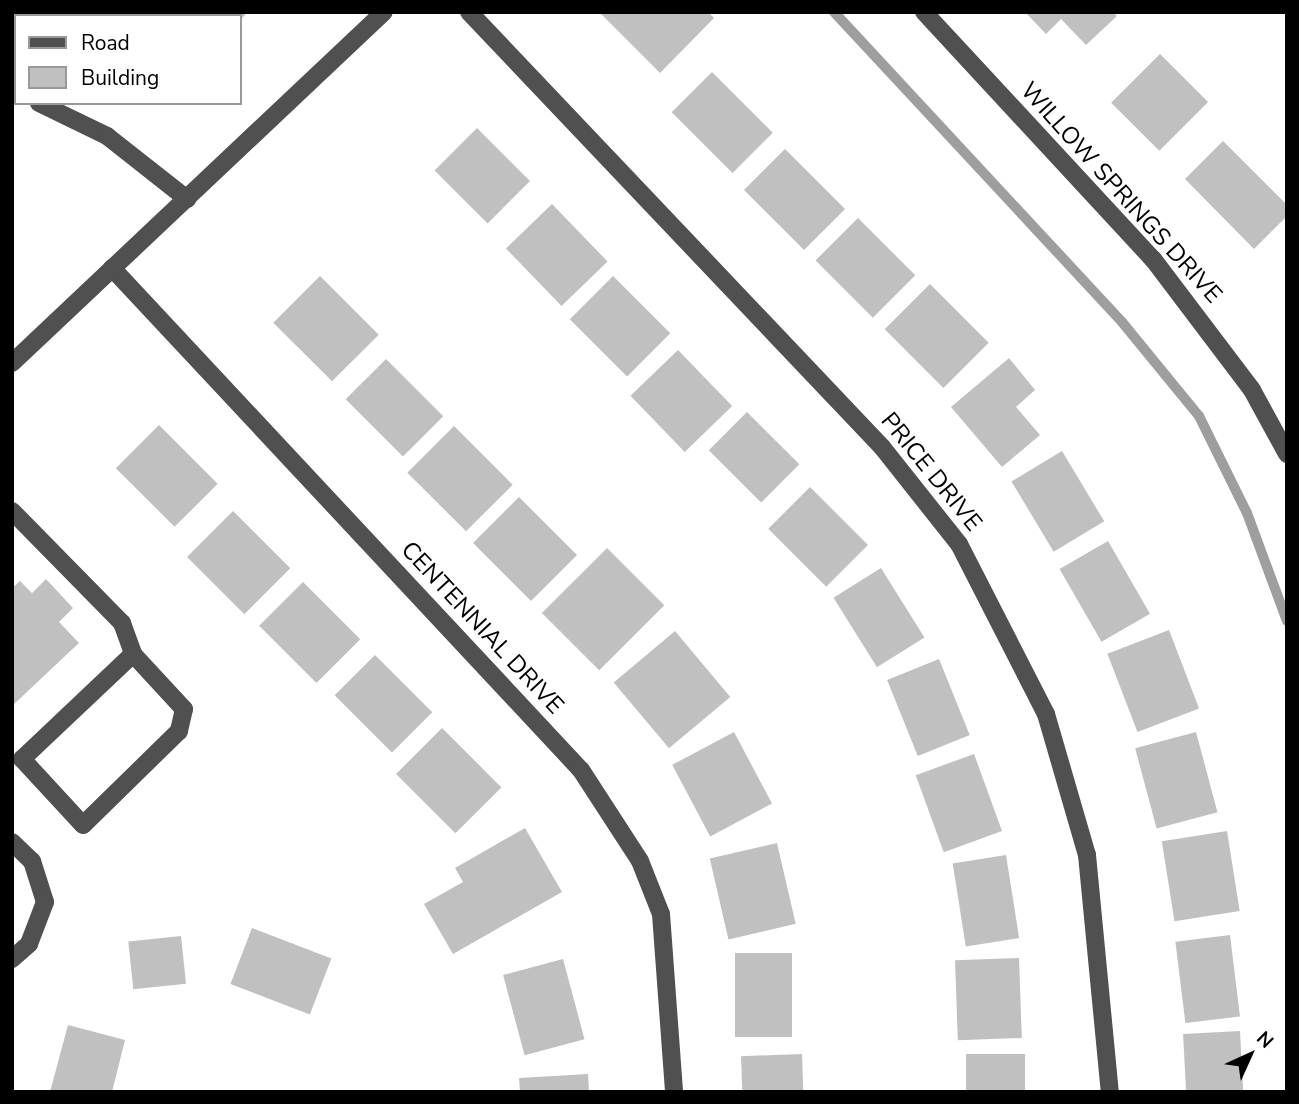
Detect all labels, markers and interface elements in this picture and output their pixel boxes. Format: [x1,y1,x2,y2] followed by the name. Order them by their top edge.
[14,14,242,105] legend
[81,29,130,57] text: Road
[81,64,159,92] text: Building
[1014,77,1228,309] street label: WILLOW SPRINGS DRIVE
[874,407,988,537] street label: PRICE DRIVE
[395,536,569,720] street label: CENTENNIAL DRIVE
[1215,1020,1285,1090] north arrow
[1251,1026,1279,1054] text: N

